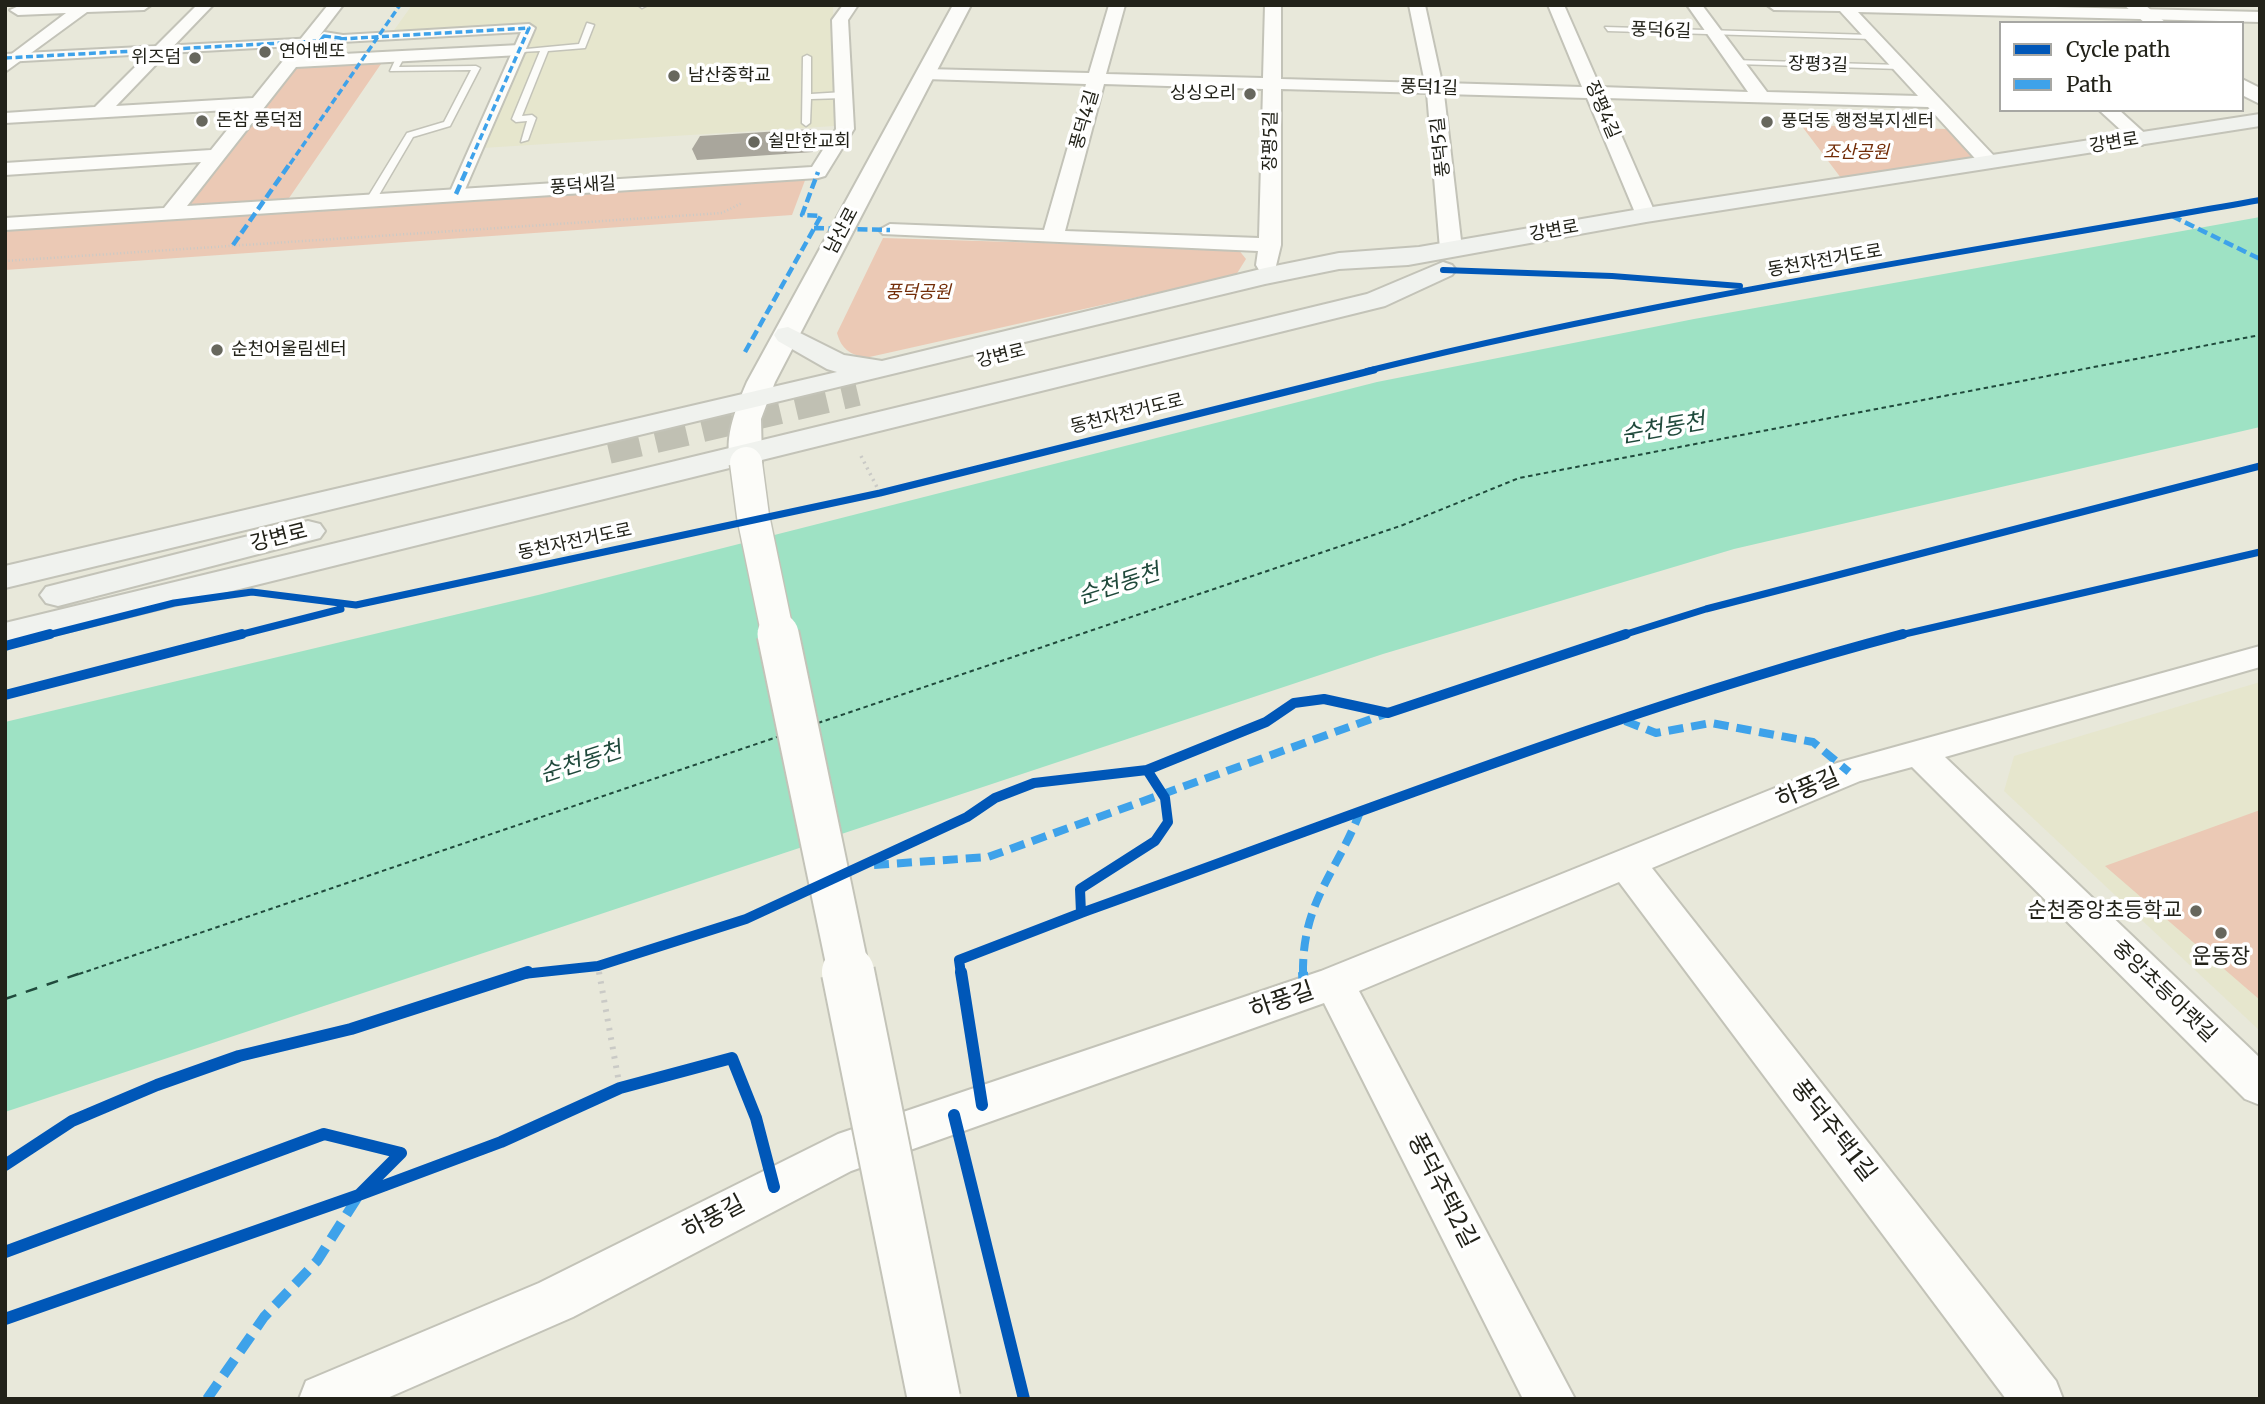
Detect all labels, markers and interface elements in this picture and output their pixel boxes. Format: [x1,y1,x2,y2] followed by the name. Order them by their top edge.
[1630,19,1692,43] street label: 풍덕6길
[1999,21,2244,112] legend
[2066,36,2170,63] text: Cycle path
[279,41,345,63] place label: 연어벤또
[257,44,273,60] marker: 연어벤또
[131,47,181,69] place label: 위즈덤
[187,50,203,66] marker: 위즈덤
[1788,53,1848,77] street label: 장평3길
[688,65,771,87] place label: 남산중학교
[666,68,682,84] marker: 남산중학교
[2066,71,2112,98] text: Path
[1400,76,1458,100] street label: 풍덕1길
[1580,78,1624,142] street label: 장평4길
[1170,83,1236,105] place label: 싱싱오리
[1242,86,1258,102] marker: 싱싱오리
[1066,88,1104,152] street label: 풍덕4길
[216,110,303,132] place label: 돈참 풍덕점
[1260,111,1282,171] street label: 장평5길
[1781,111,1934,133] place label: 풍덕동 행정복지센터
[194,113,210,129] marker: 돈참 풍덕점
[1759,114,1775,130] marker: 풍덕동 행정복지센터
[1427,116,1455,178] street label: 풍덕5길
[2088,128,2140,158] street label: 강변로
[768,131,851,153] place label: 쉴만한교회
[746,134,762,150] marker: 쉴만한교회
[1823,142,1889,164] park label: 조산공원
[549,173,617,199] street label: 풍덕새길
[821,204,863,258] street label: 남산로
[1528,216,1580,246] street label: 강변로
[1766,240,1884,282] street label: 동천자전거도로
[885,282,951,304] park label: 풍덕공원
[231,339,347,361] place label: 순천어울림센터
[974,340,1028,372] street label: 강변로
[209,342,225,358] marker: 순천어울림센터
[1068,389,1186,439] street label: 동천자전거도로
[1619,408,1707,450] water label: 순천동천
[248,519,310,557] street label: 강변로
[516,519,634,565] street label: 동천자전거도로
[1074,559,1164,611] water label: 순천동천
[536,737,626,789] water label: 순천동천
[1772,763,1844,815] street label: 하풍길
[2027,898,2182,924] place label: 순천중앙초등학교
[2188,903,2204,919] marker: 순천중앙초등학교
[2213,925,2229,941] marker: 운동장
[2107,936,2221,1048] street label: 중앙초등아랫길
[2192,944,2250,970] place label: 운동장
[1246,977,1318,1025] street label: 하풍길
[1784,1074,1882,1188] street label: 풍덕주택1길
[1401,1129,1483,1253] street label: 풍덕주택2길
[678,1190,750,1246] street label: 하풍길

